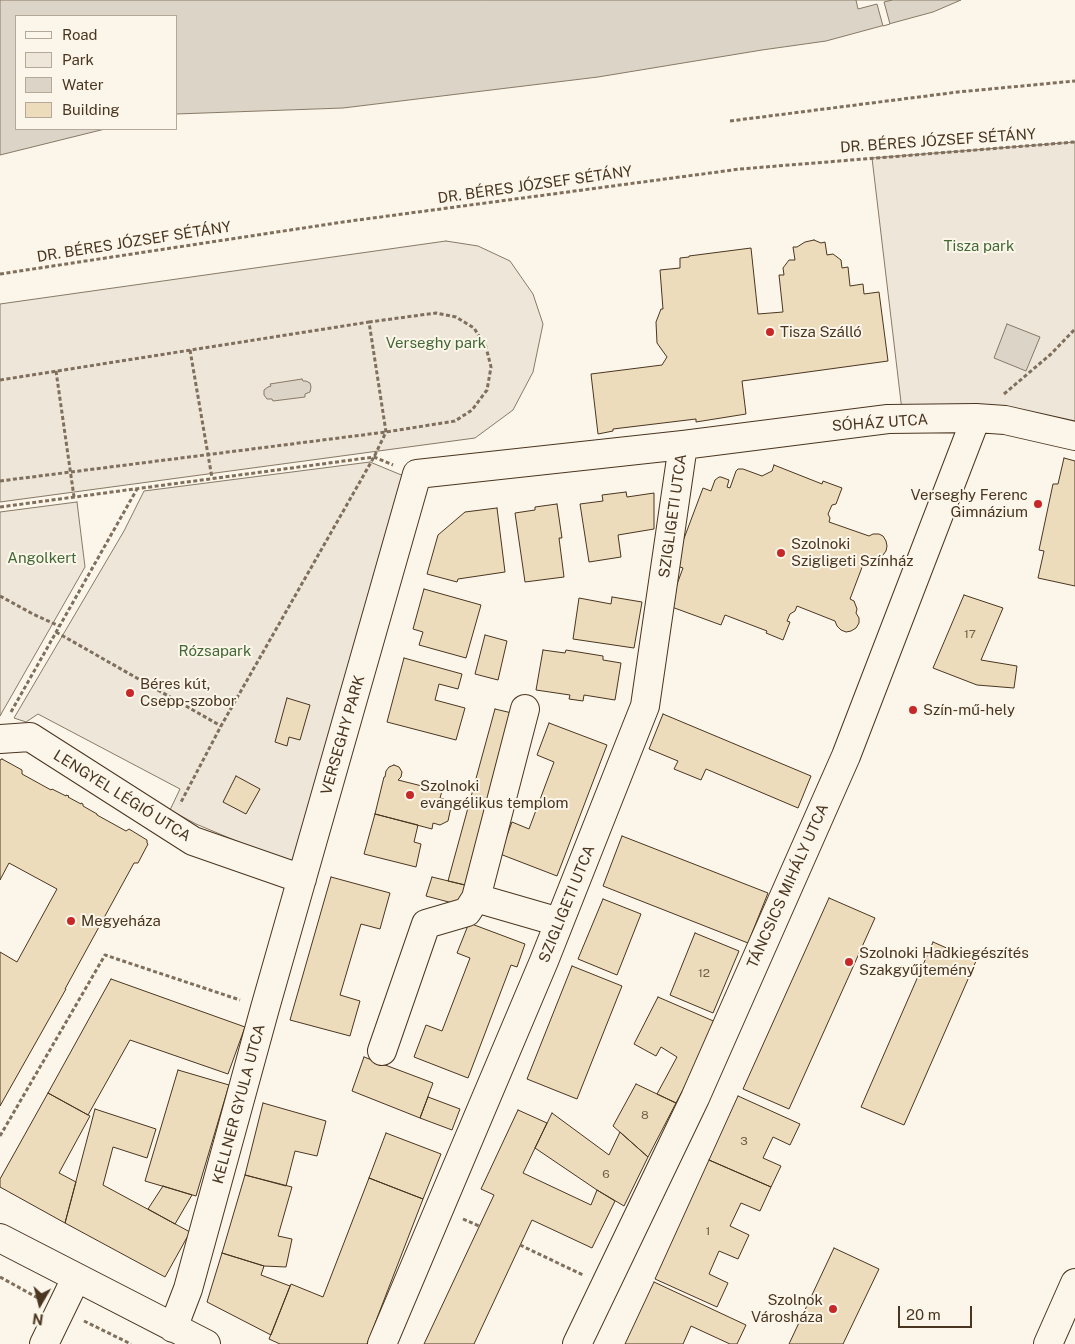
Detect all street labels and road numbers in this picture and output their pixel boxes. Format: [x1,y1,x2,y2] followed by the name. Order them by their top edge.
[839,125,1037,157] street label: DR. BÉRES JÓZSEF SÉTÁNY
[437,162,633,208] street label: DR. BÉRES JÓZSEF SÉTÁNY
[36,218,232,266] street label: DR. BÉRES JÓZSEF SÉTÁNY
[831,411,929,435] street label: SÓHÁZ UTCA
[655,453,691,579] street label: SZIGLIGETI UTCA
[317,673,369,797] street label: VERSEGHY PARK
[50,746,194,846] street label: LENGYEL LÉGIÓ UTCA
[744,801,832,971] street label: TÁNCSICS MIHÁLY UTCA
[535,843,599,965] street label: SZIGLIGETI UTCA
[209,1022,269,1186] street label: KELLNER GYULA UTCA

